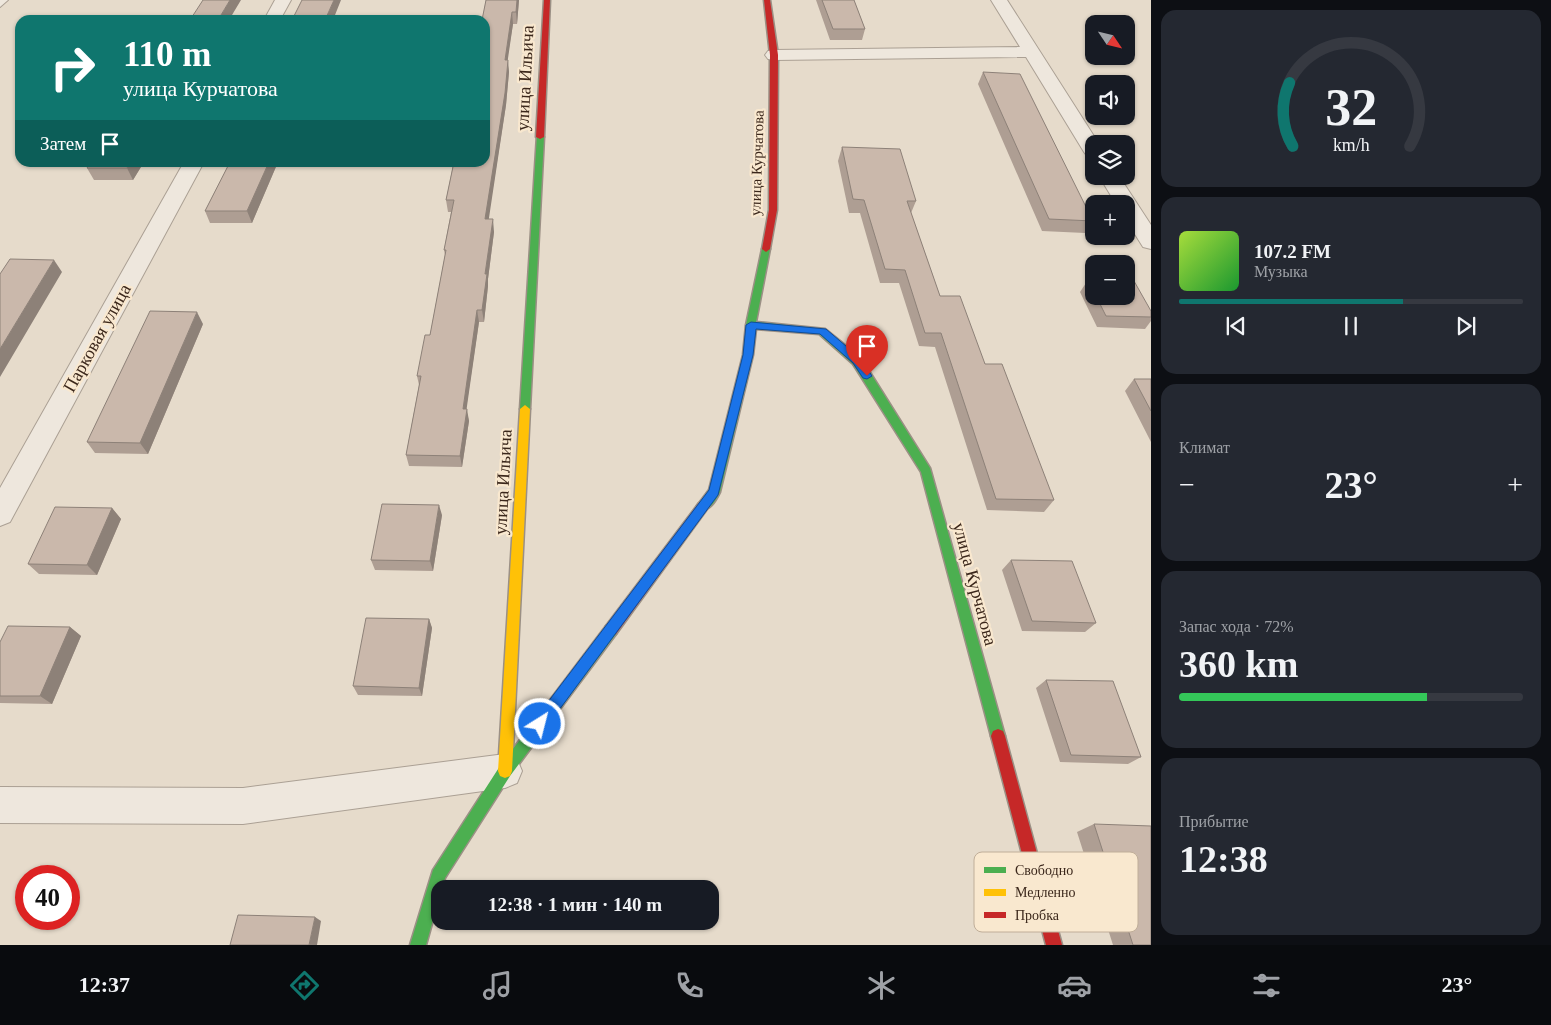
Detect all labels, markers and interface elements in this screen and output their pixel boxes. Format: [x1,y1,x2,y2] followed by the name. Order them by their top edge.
[1085,15,1135,65] north arrow
[1085,15,1135,305] map controls
[512,25,538,131] street label: улица Ильича
[40,35,105,100] icon: right
[123,35,211,74] text: 110 m
[1085,75,1135,125] button: sound
[123,76,278,101] text: улица Курчатова
[1325,79,1377,136] text: 32
[747,110,767,216] street label: улица Курчатова
[96,130,124,158] icon: arrive
[40,133,86,154] text: Затем
[1085,135,1135,185] button: layers
[1333,135,1369,155] text: km/h
[1085,195,1135,245] button: +
[1254,241,1331,262] text: 107.2 FM
[1085,255,1135,305] button: −
[1254,263,1308,280] text: Музыка
[59,281,135,395] street label: Парковая улица
[1222,312,1250,340] icon: previous
[1337,312,1365,340] icon: pause
[1452,312,1480,340] icon: next
[846,325,888,376] pin
[853,332,881,360] icon: arrive
[490,429,516,535] street label: улица Ильича
[1179,439,1230,456] text: Климат
[1324,464,1378,506] text: 23°
[1179,469,1195,500] text: −
[1507,469,1523,500] text: +
[949,520,1001,648] street label: улица Курчатова
[1179,618,1294,635] text: Запас хода · 72%
[1179,643,1298,685] text: 360 km
[513,697,565,749] position arrow
[1179,813,1249,830] text: Прибытие
[1179,838,1268,880] text: 12:38
[974,852,1138,932] legend
[1015,863,1073,878] text: Свободно
[15,865,80,930] speed limit sign: 40
[1015,885,1076,900] text: Медленно
[488,894,662,915] text: 12:38 · 1 мин · 140 m
[1015,908,1060,923] text: Пробка
[287,968,322,1003] icon: directions
[480,968,515,1003] icon: music
[672,968,707,1003] icon: phone
[864,968,899,1003] icon: climate
[1057,968,1092,1003] icon: car
[1249,968,1284,1003] icon: filters
[79,972,130,997] text: 12:37
[1441,972,1472,997] text: 23°

